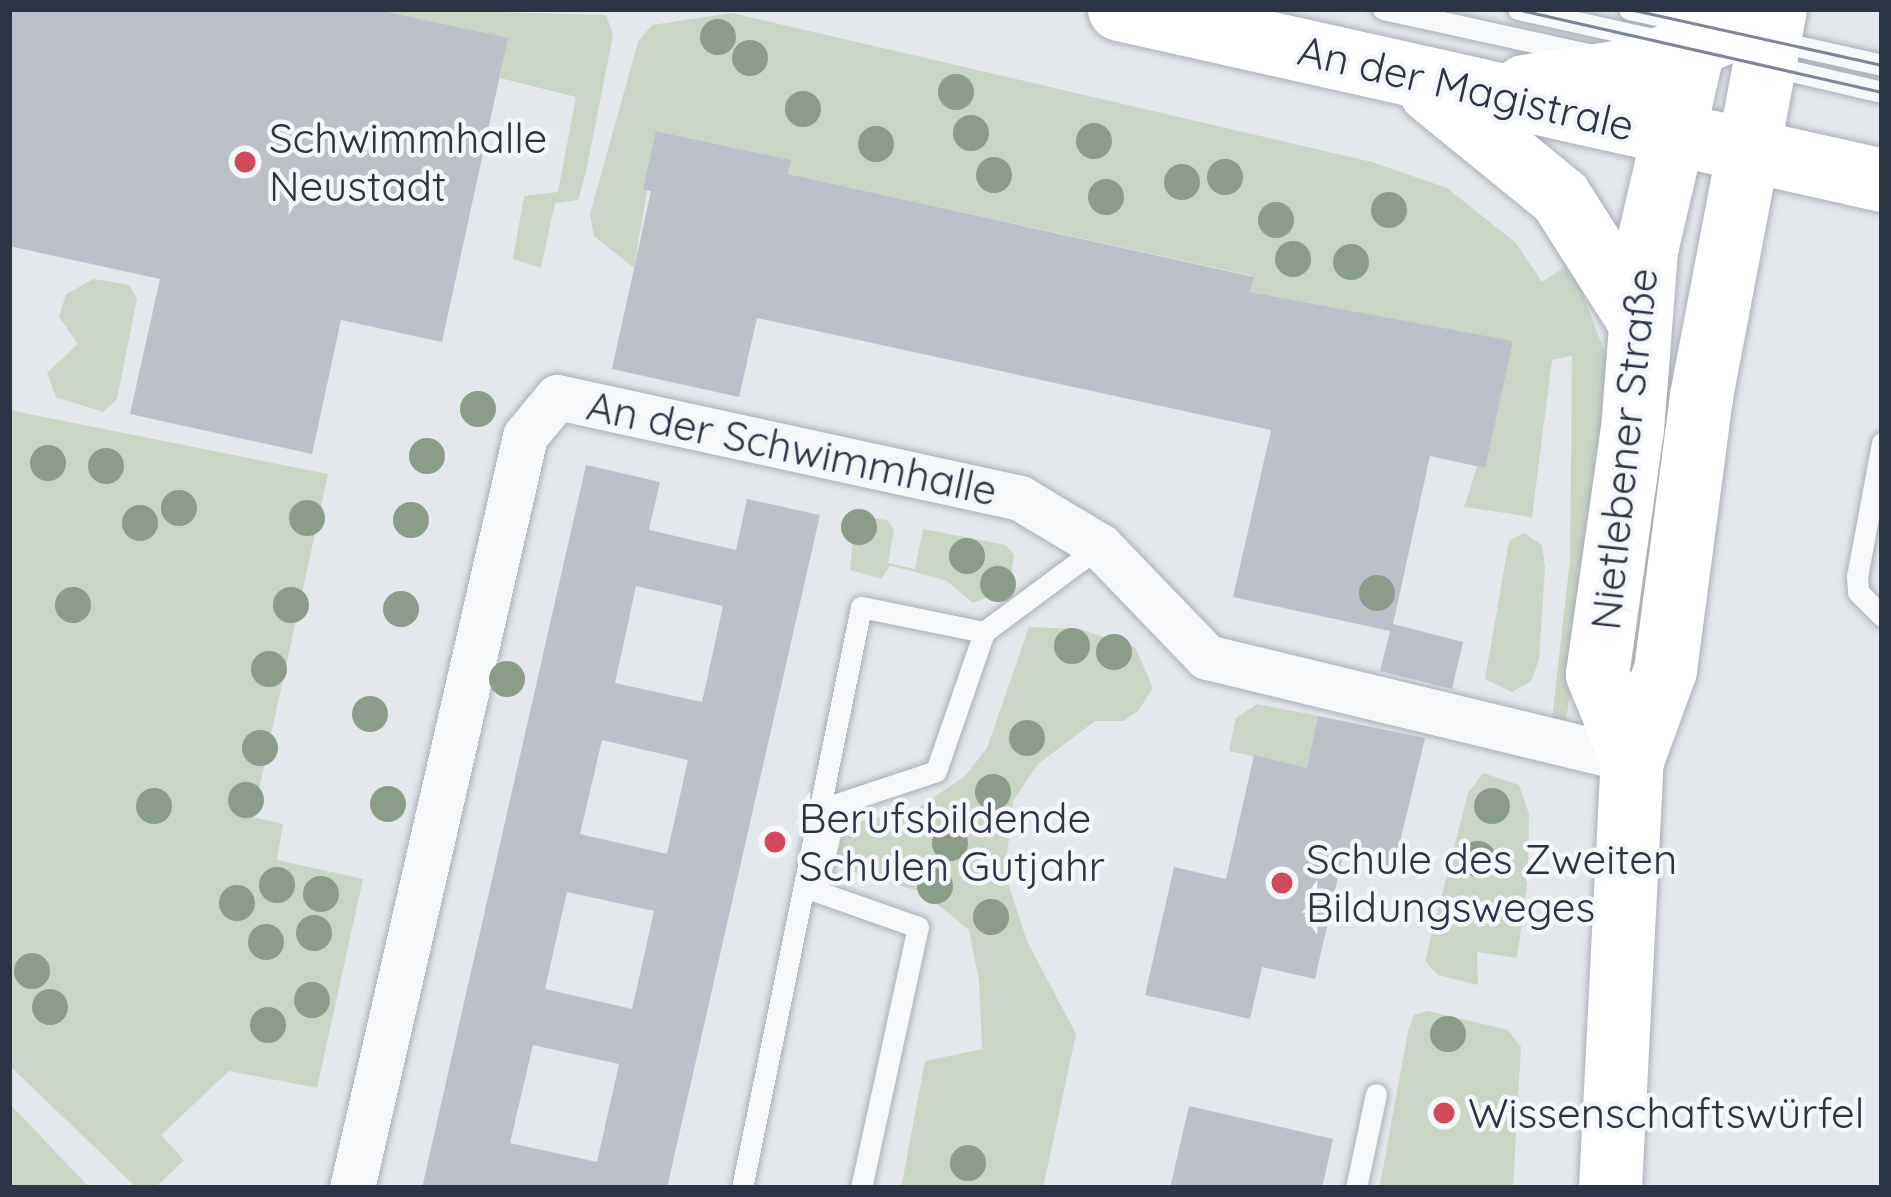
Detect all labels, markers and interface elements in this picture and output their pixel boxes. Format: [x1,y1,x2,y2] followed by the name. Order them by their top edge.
[1293,25,1639,151] street label: An der Magistrale
[269,113,547,212] place label: Schwimmhalle Neustadt
[232,149,258,175] marker: Schwimmhalle Neustadt
[1580,266,1668,632] street label: Nietlebener Straße
[582,380,1002,516] street label: An der Schwimmhalle
[799,793,1105,892] place label: Berufsbildende Schulen Gutjahr
[762,829,788,855] marker: Berufsbildende Schulen Gutjahr
[1306,834,1677,932] place label: Schule des Zweiten Bildungsweges
[1269,870,1295,896] marker: Schule des Zweiten Bildungsweges
[1468,1088,1864,1138] place label: Wissenschaftswürfel
[1431,1100,1457,1126] marker: Wissenschaftswürfel

